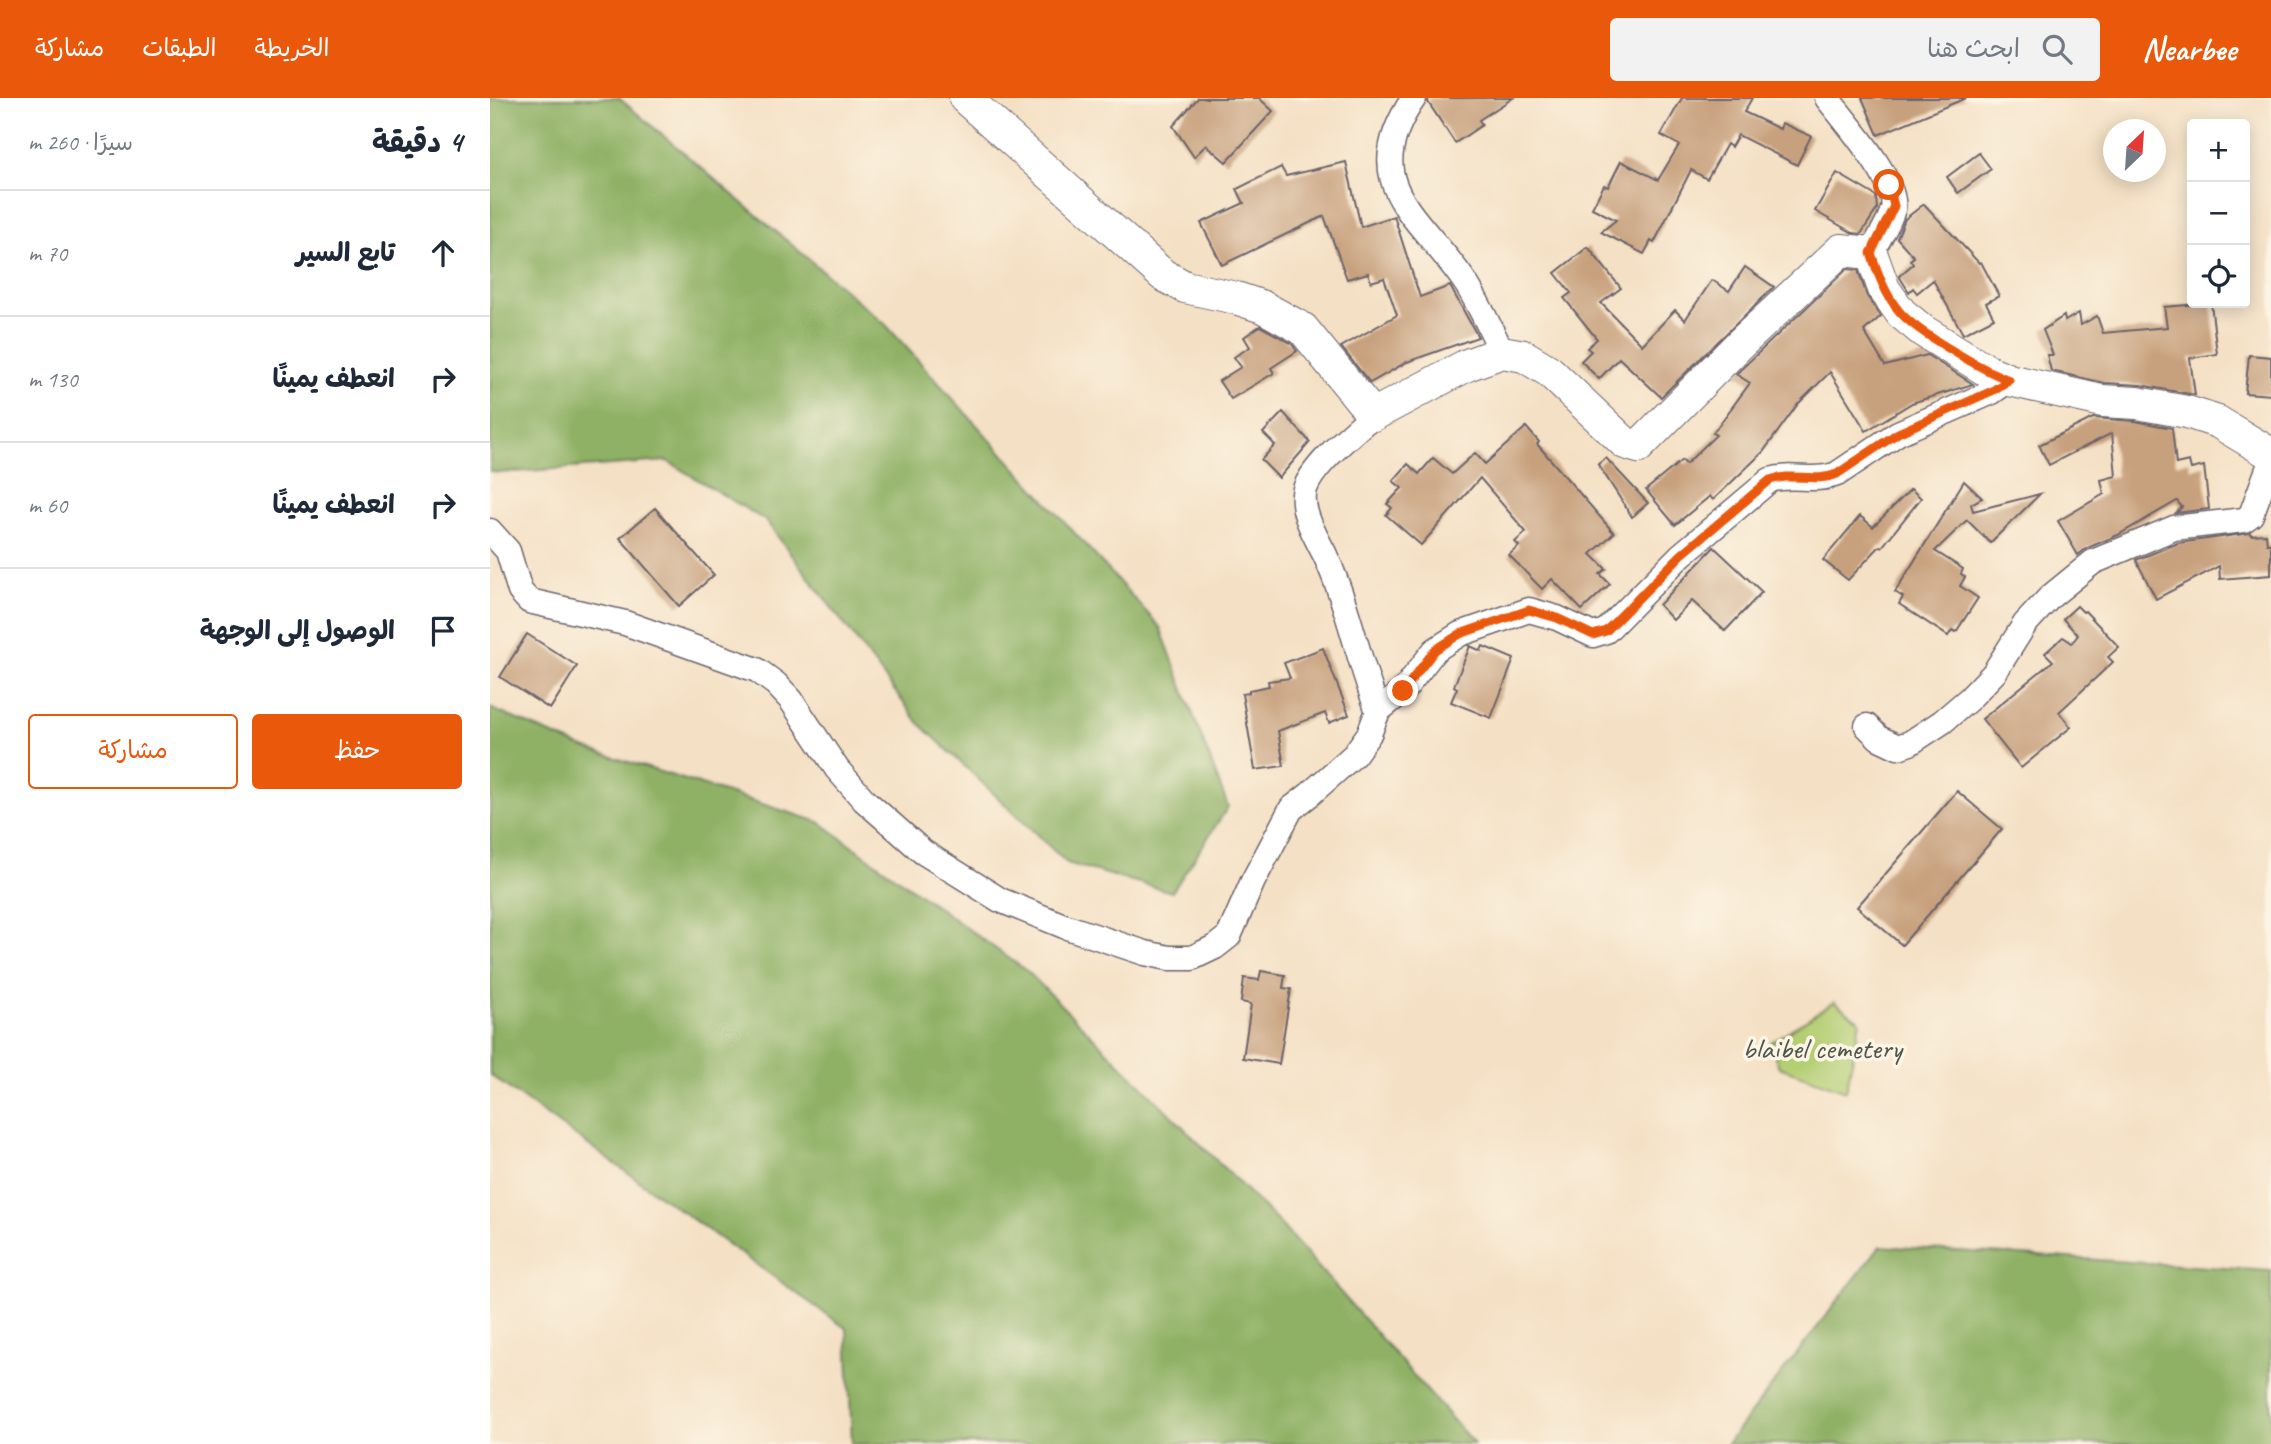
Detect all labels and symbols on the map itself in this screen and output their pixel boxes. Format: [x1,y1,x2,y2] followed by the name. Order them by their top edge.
[2103,119,2166,182] north arrow
[1873,169,1904,200] route start
[1387,675,1418,706] route end
[1742,1029,1905,1067] park label: blaibel cemetery

